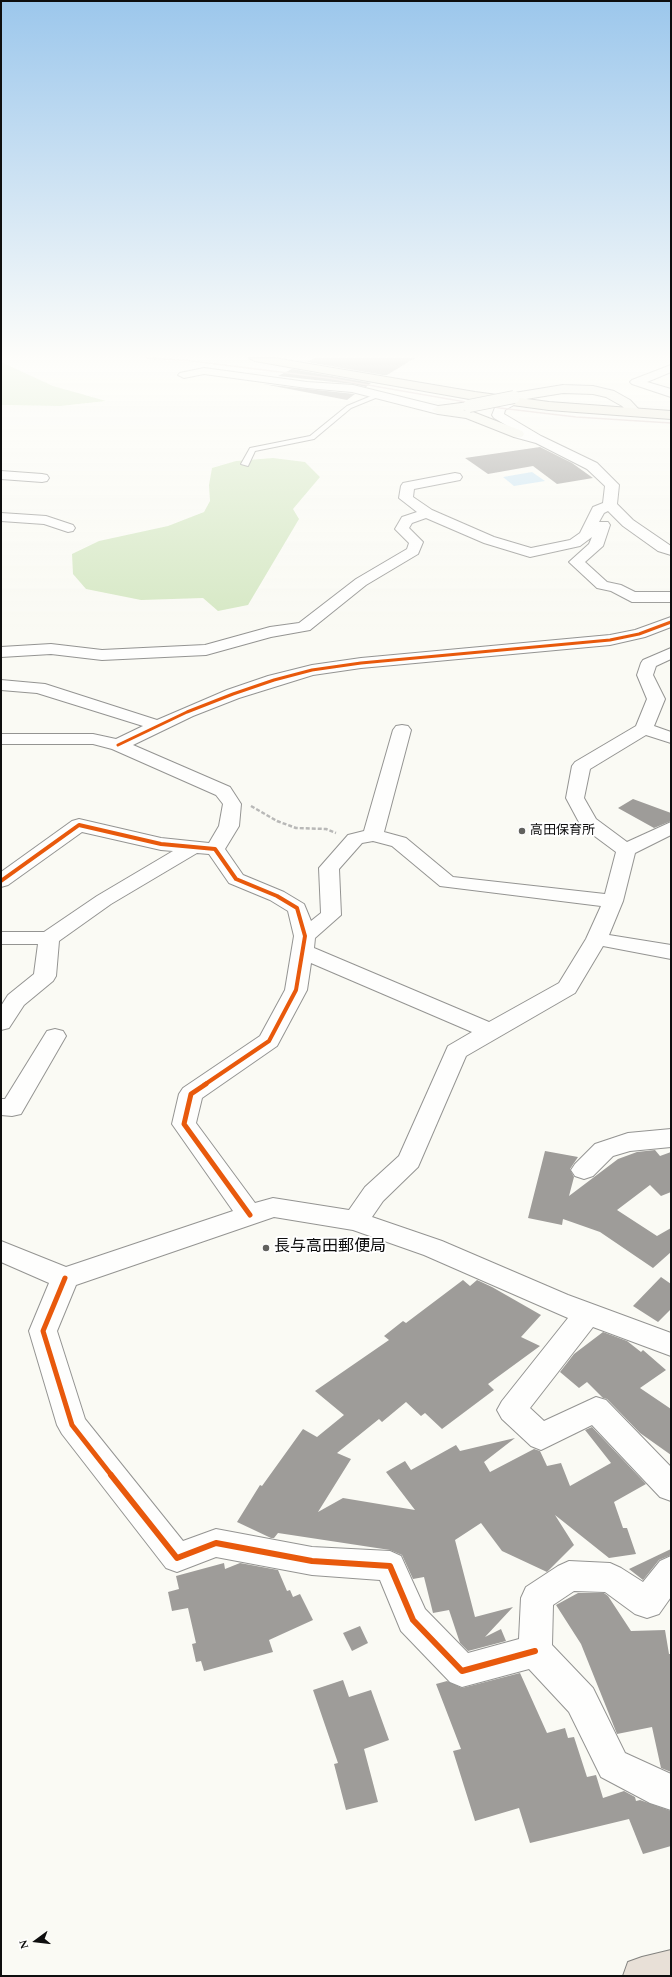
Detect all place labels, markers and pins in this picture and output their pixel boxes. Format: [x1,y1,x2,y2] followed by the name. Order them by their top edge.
[530,823,595,839] place label: 高田保育所
[517,826,527,836] marker: 高田保育所
[274,1238,386,1258] place label: 長与高田郵便局
[261,1243,271,1253] marker: 長与高田郵便局

